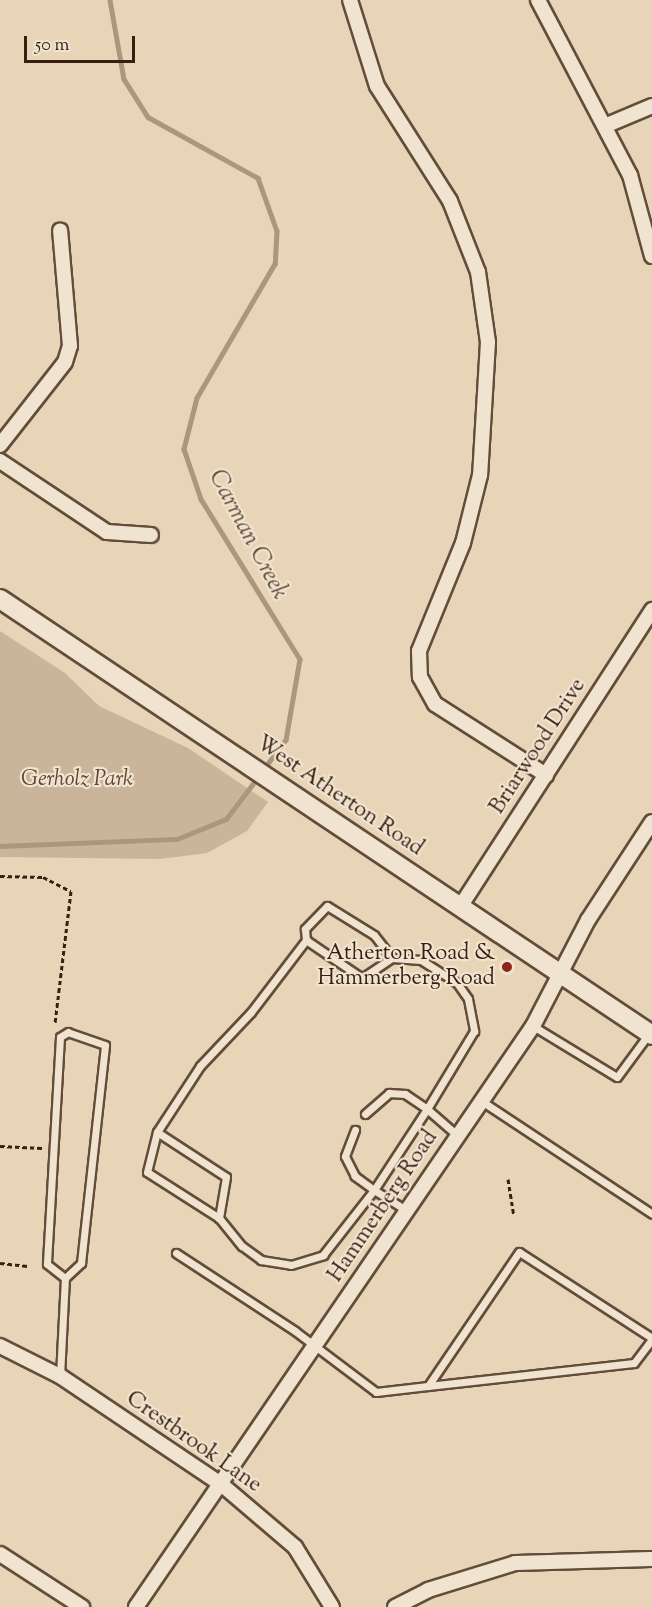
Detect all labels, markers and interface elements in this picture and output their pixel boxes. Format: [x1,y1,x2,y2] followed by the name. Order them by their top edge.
[27,24,138,62] scale bar
[35,33,69,59] text: 50 m
[201,465,293,605] water label: Carman Creek
[485,674,593,820] street label: Briarwood Drive
[250,731,428,863] street label: West Atherton Road
[21,768,133,794] park label: Gerholz Park
[318,941,495,992] place label: Atherton Road & Hammerberg Road
[500,960,514,974] marker: Atherton Road & Hammerberg Road
[323,1126,445,1288] street label: Hammerberg Road
[120,1387,266,1499] street label: Crestbrook Lane

